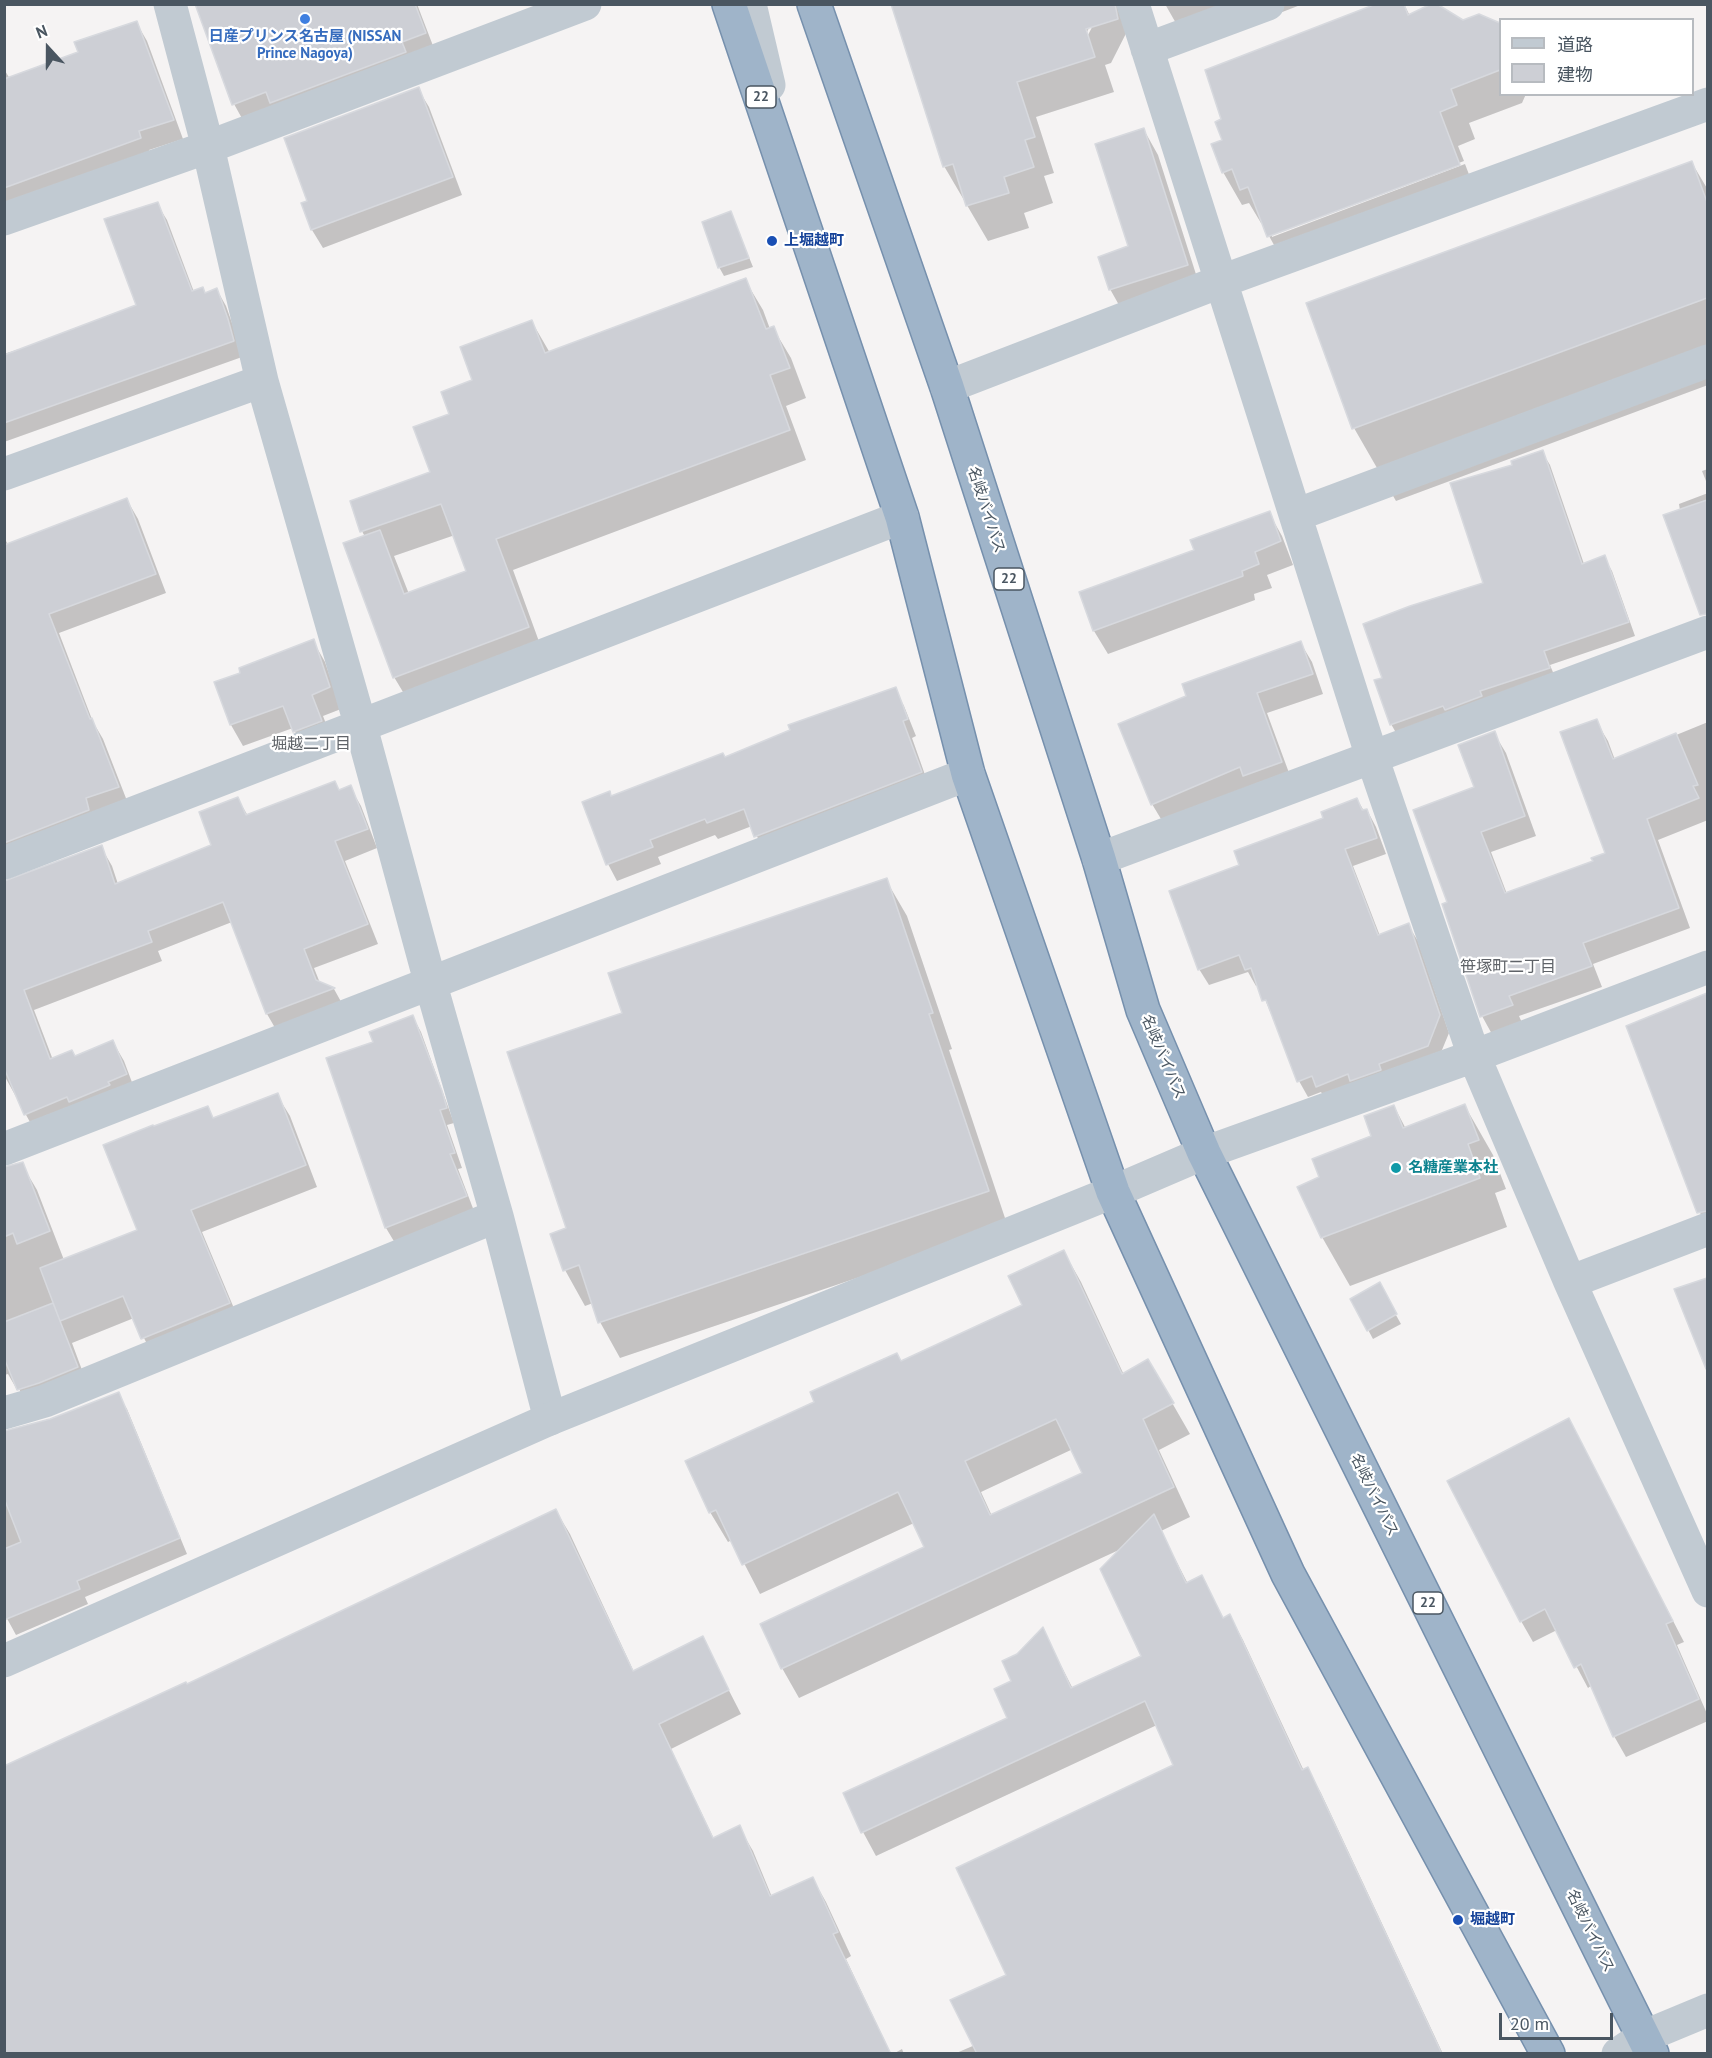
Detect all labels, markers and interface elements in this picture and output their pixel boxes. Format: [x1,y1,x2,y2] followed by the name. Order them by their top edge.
[298,12,312,26] marker: 日産プリンス名古屋 (NISSAN Prince Nagoya)
[18,18,78,78] north arrow
[1499,18,1694,96] legend
[33,20,50,42] text: N
[209,28,401,63] place label: 日産プリンス名古屋 (NISSAN Prince Nagoya)
[1557,33,1593,56] text: 道路
[1557,63,1593,86] text: 建物
[746,86,776,108] road number: 22
[784,232,844,250] place label: 上堀越町
[765,234,779,248] marker: 上堀越町
[964,464,1008,556] street label: 名岐バイパス
[994,568,1024,590] road number: 22
[271,734,351,754] district label: 堀越二丁目
[1460,957,1556,977] district label: 笹塚町二丁目
[1137,1012,1189,1102] street label: 名岐バイパス
[1408,1159,1498,1177] place label: 名糖産業本社
[1389,1161,1403,1175] marker: 名糖産業本社
[1346,1451,1402,1539] street label: 名岐バイパス
[1413,1592,1443,1614] road number: 22
[1562,1887,1618,1975] street label: 名岐バイパス
[1470,1911,1515,1929] place label: 堀越町
[1451,1913,1465,1927] marker: 堀越町
[1502,2001,1616,2039] scale bar
[1510,2012,1549,2035] text: 20 m

